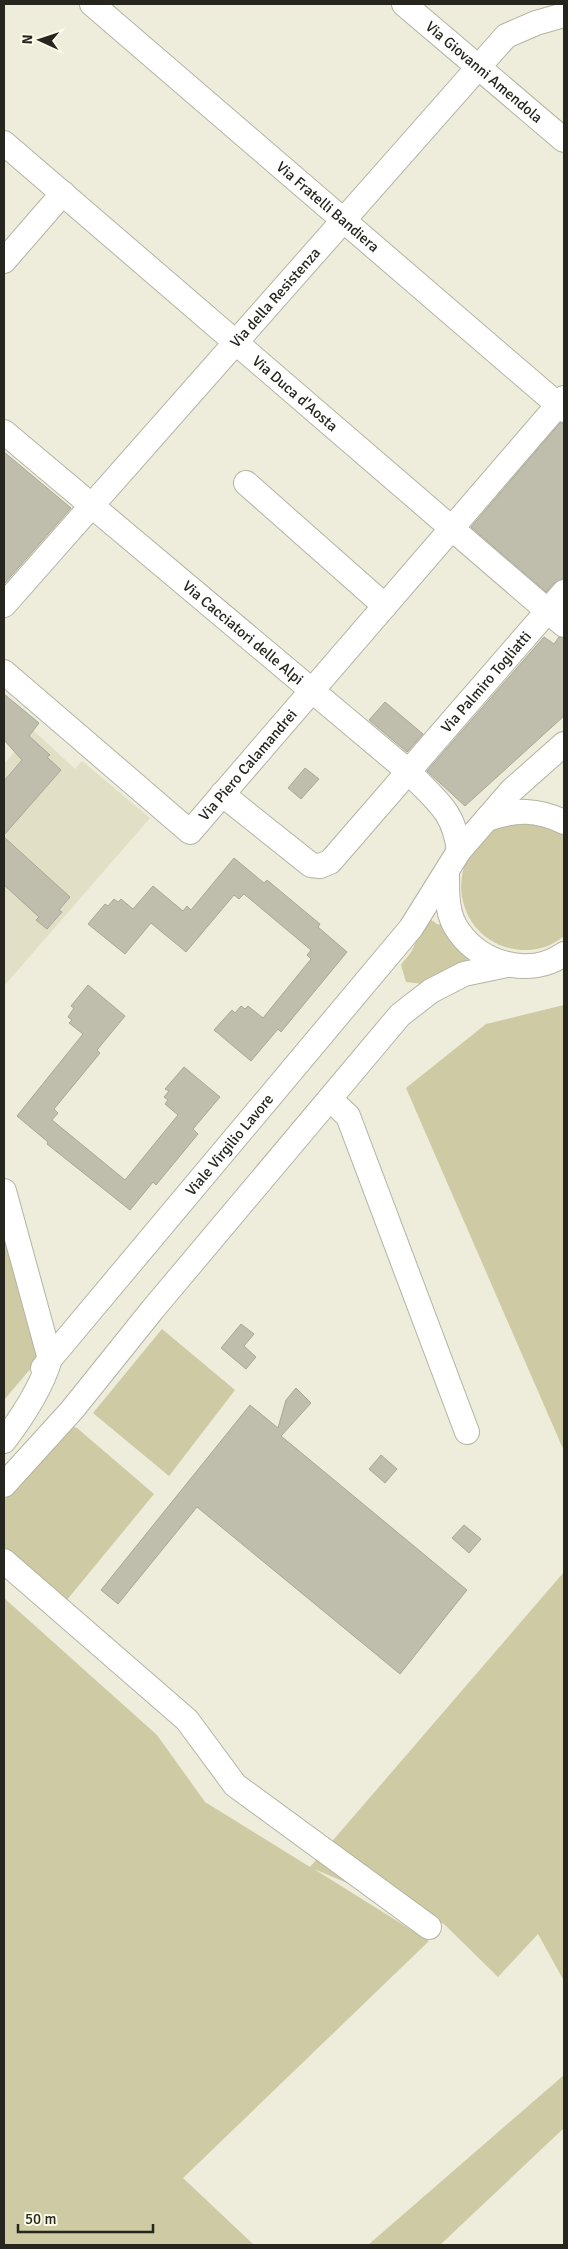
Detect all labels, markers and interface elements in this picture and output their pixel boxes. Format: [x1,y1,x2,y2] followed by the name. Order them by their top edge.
[15,15,65,65] north arrow
[422,17,546,127] street label: Via Giovanni Amendola
[19,34,36,45] text: N
[273,158,383,256] street label: Via Fratelli Bandiera
[226,244,324,351] street label: Via della Resistenza
[249,352,341,435] street label: Via Duca d'Aosta
[179,577,307,688] street label: Via Cacciatori delle Alpi
[437,627,535,736] street label: Via Palmiro Togliatti
[195,705,301,824] street label: Via Piero Calamandrei
[182,1090,277,1199] street label: Viale Virgilio Lavore
[18,2202,152,2234] scale bar
[25,2210,56,2228] text: 50 m

